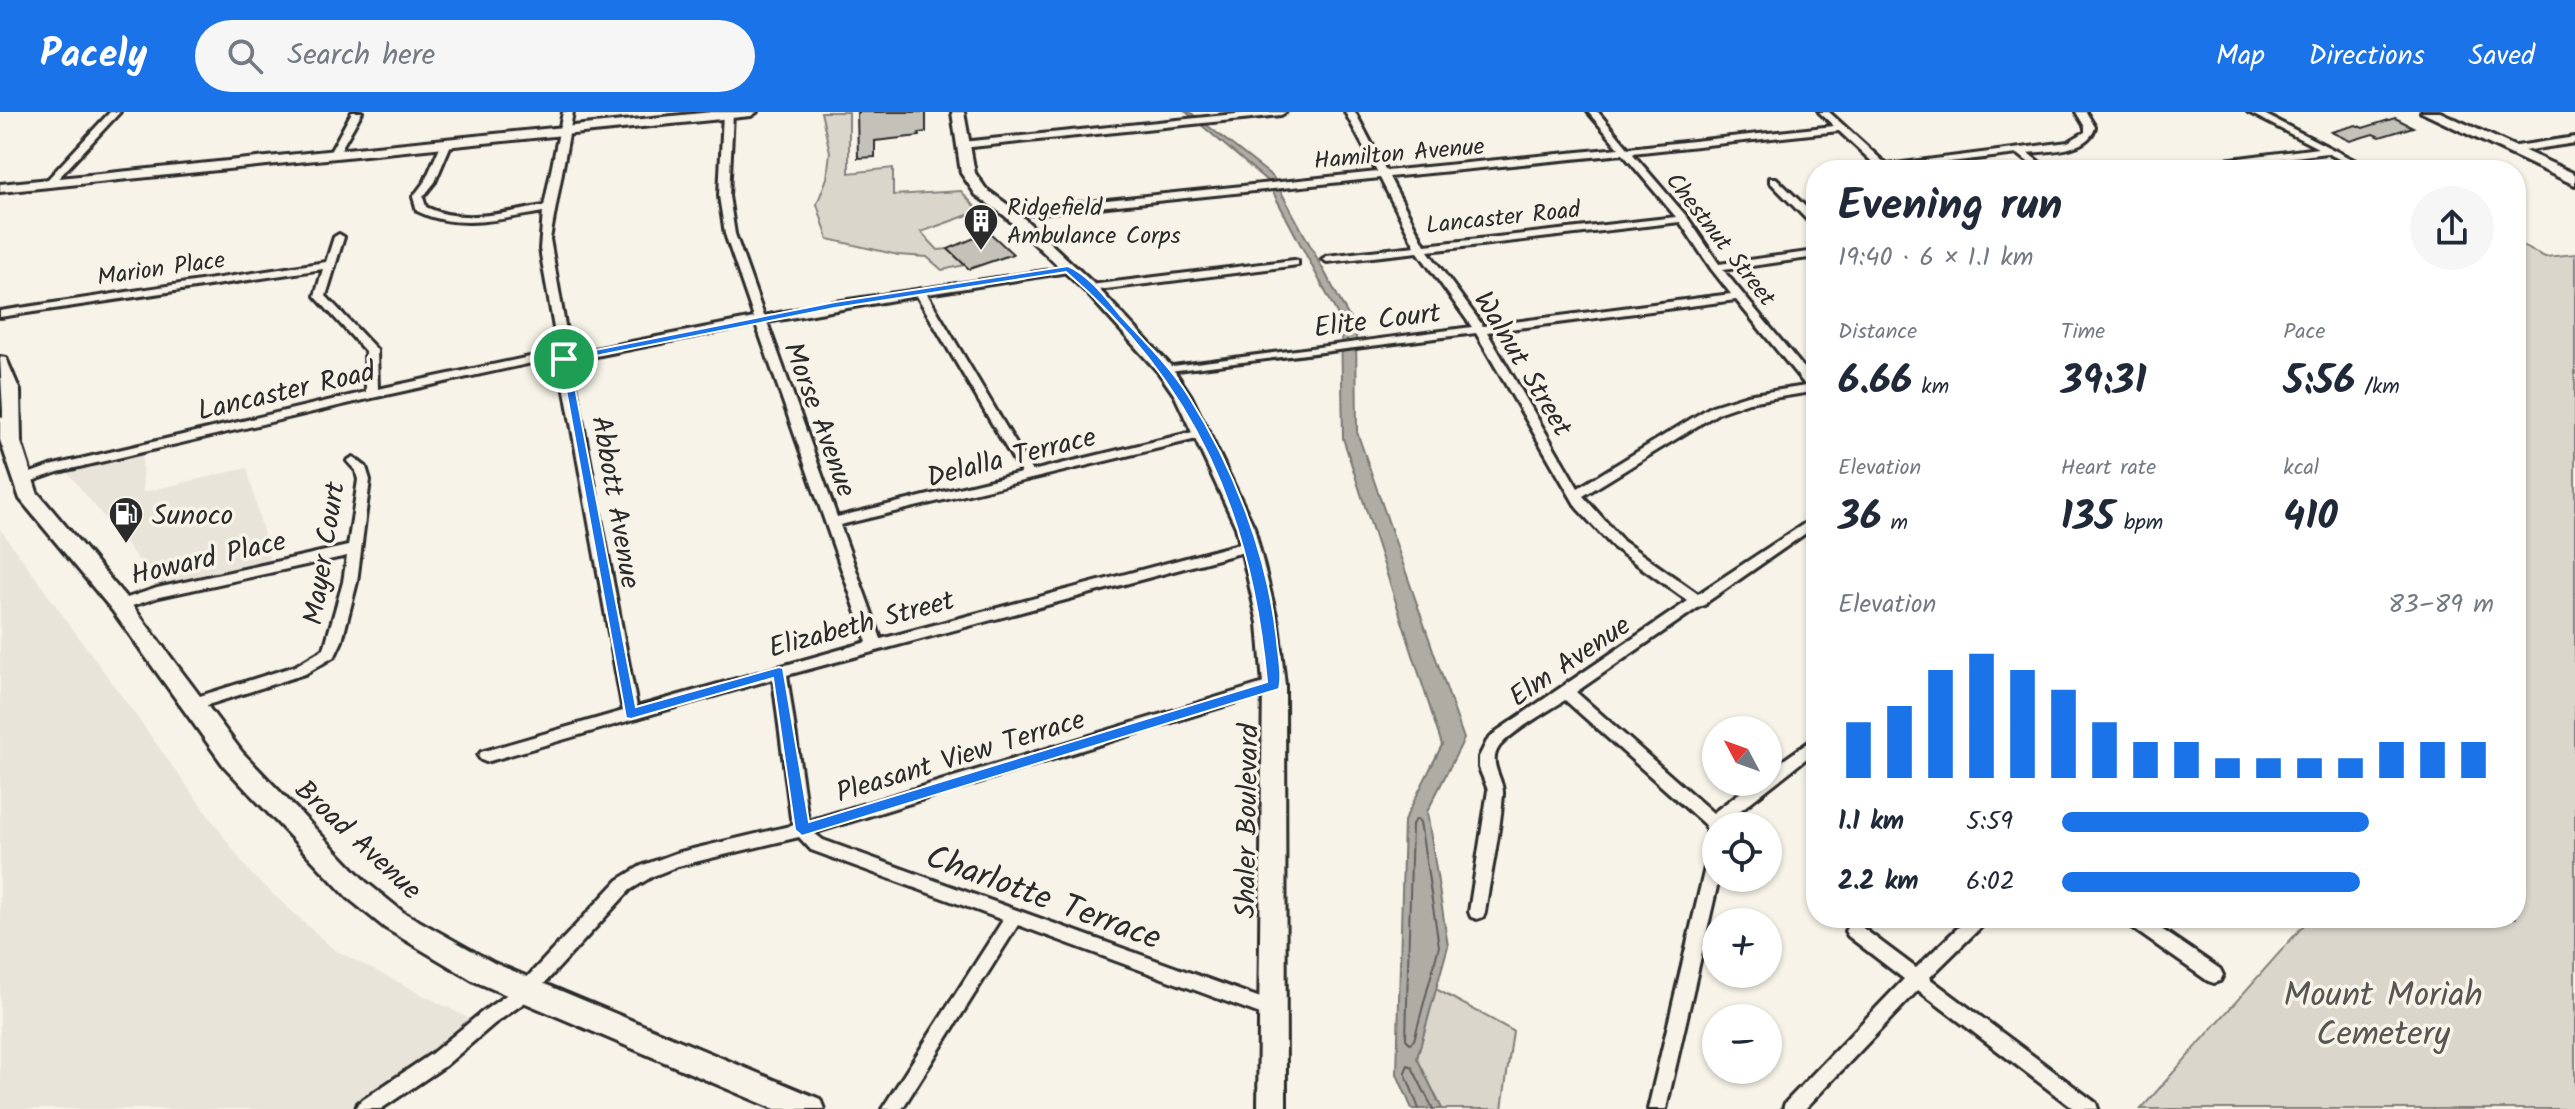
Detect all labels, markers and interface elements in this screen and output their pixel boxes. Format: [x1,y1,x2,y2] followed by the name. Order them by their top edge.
[195,20,755,92] search box
[40,26,147,86] text: Pacely
[287,32,435,80] text: Search here
[223,34,267,78] icon: search
[2216,34,2265,79] text: Map
[2309,34,2425,79] text: Directions
[2469,34,2535,79] text: Saved
[1312,128,1486,181] street label: Hamilton Avenue
[1655,164,1785,316] street label: Chestnut Street
[1838,172,2062,242] text: Evening run
[2410,186,2494,270] button: share
[1007,189,1181,256] place label: Ridgefield Ambulance Corps
[1424,191,1583,246] street label: Lancaster Road
[962,202,1000,252] building icon: Ridgefield Ambulance Corps
[1838,237,2033,279] text: 19:40 · 6 × 1.1 km
[95,241,228,298] street label: Marion Place
[1461,283,1584,447] street label: Walnut Street
[1311,291,1445,352] street label: Elite Court
[1838,315,1917,350] text: Distance
[2061,315,2105,350] text: Time
[2283,315,2325,350] text: Pace
[530,325,598,393] pin
[770,336,868,504] street label: Morse Avenue
[542,337,586,381] icon: arrive
[193,350,381,435] street label: Lancaster Road
[1838,350,1913,414] text: 6.66
[2061,350,2147,414] text: 39:31
[2283,350,2355,414] text: 5:56
[1913,370,1949,405] text: km
[2355,370,2400,405] text: /km
[577,413,652,593] street label: Abbott Avenue
[922,416,1101,501] street label: Delalla Terrace
[1838,451,1921,486] text: Elevation
[2061,451,2156,486] text: Heart rate
[2283,451,2319,486] text: kcal
[292,477,359,628] street label: Mayer Court
[1838,486,1882,550] text: 36
[2061,486,2115,550] text: 135
[2283,486,2338,550] text: 410
[152,494,233,539] place label: Sunoco
[107,495,145,545] fuel station icon: Sunoco
[1882,506,1908,541] text: m
[2115,506,2163,541] text: bpm
[126,520,291,599] street label: Howard Place
[764,579,961,672] street label: Elizabeth Street
[1838,584,1936,626] text: Elevation
[2388,584,2494,626] text: 83–89 m
[1500,604,1641,720] street label: Elm Avenue
[831,698,1091,817] street label: Pleasant View Terrace
[1702,716,1782,796] north arrow
[1702,716,1782,1084] map controls
[1224,722,1273,919] street label: Shaler Boulevard
[283,770,432,912] street label: Broad Avenue
[1838,801,1904,843] text: 1.1 km
[1966,801,2013,843] text: 5:59
[1702,812,1782,892] button: locate
[918,831,1168,966] street label: Charlotte Terrace
[1838,861,1919,903] text: 2.2 km
[1966,861,2015,903] text: 6:02
[1702,908,1782,988] button: +
[2283,970,2483,1063] park label: Mount Moriah Cemetery
[1702,1004,1782,1084] button: −

